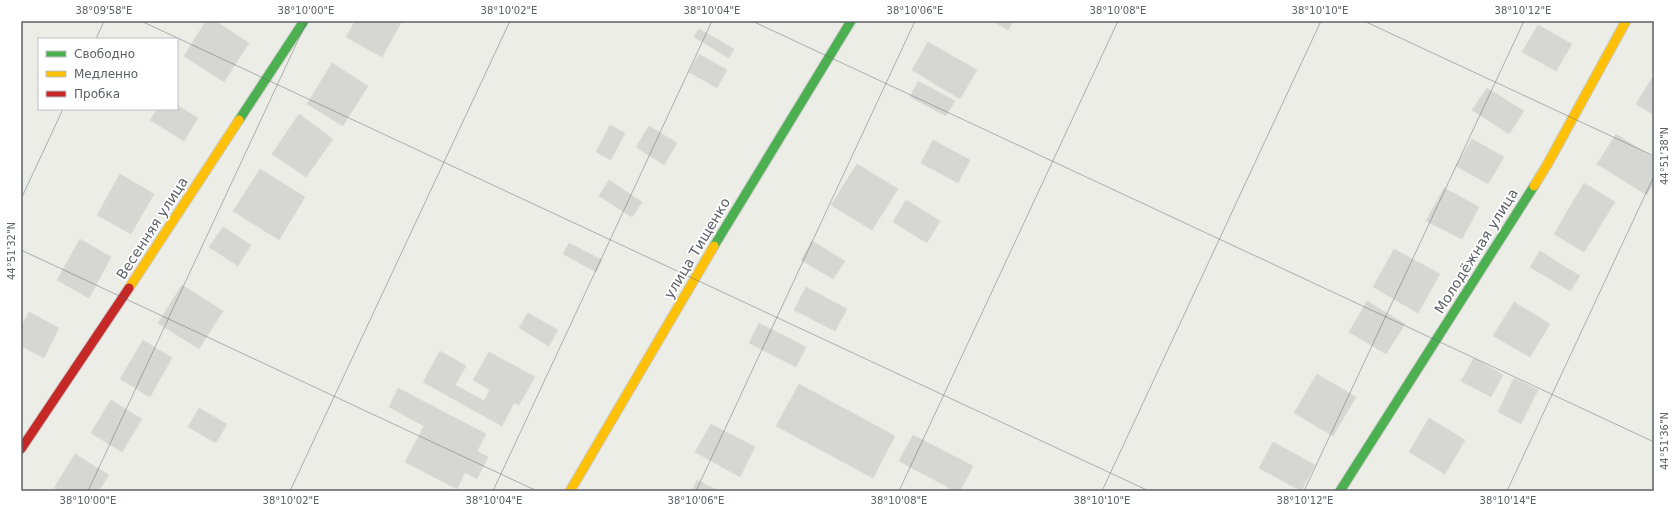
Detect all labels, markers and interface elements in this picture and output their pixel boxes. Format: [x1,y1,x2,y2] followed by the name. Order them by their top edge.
[76,5,132,16] text: 38°09'58"E
[278,5,334,16] text: 38°10'00"E
[481,5,537,16] text: 38°10'02"E
[684,5,740,16] text: 38°10'04"E
[887,5,943,16] text: 38°10'06"E
[1090,5,1146,16] text: 38°10'08"E
[1292,5,1348,16] text: 38°10'10"E
[1495,5,1551,16] text: 38°10'12"E
[38,38,178,110] legend
[74,47,135,61] text: Свободно
[74,67,138,81] text: Медленно
[74,87,120,101] text: Пробка
[1659,127,1670,185] text: 44°51'38"N
[113,174,191,282] street label: Весенняя улица
[1431,186,1521,316] street label: Молодёжная улица
[661,195,733,301] street label: улица Тищенко
[6,222,17,280] text: 44°51'32"N
[1659,412,1670,470] text: 44°51'36"N
[60,495,116,506] text: 38°10'00"E
[263,495,319,506] text: 38°10'02"E
[466,495,522,506] text: 38°10'04"E
[668,495,724,506] text: 38°10'06"E
[871,495,927,506] text: 38°10'08"E
[1074,495,1130,506] text: 38°10'10"E
[1277,495,1333,506] text: 38°10'12"E
[1480,495,1536,506] text: 38°10'14"E

